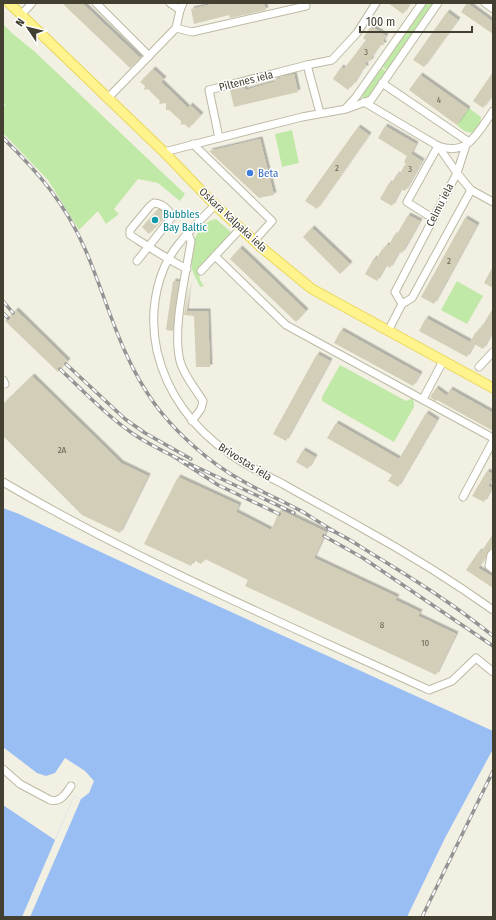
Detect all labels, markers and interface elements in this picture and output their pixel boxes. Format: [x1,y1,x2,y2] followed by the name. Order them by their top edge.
[8,8,48,48] north arrow
[360,8,472,34] scale bar
[366,15,395,29] text: 100 m
[13,16,27,29] text: N
[364,47,368,57] house number: 3
[218,68,274,94] street label: Piltenes iela
[437,95,442,105] house number: 4
[335,163,339,173] house number: 2
[408,164,412,174] house number: 3
[258,167,278,180] place label: Beta
[245,168,255,178] marker: Beta
[424,181,456,229] street label: Celmu iela
[196,185,270,255] street label: Oskara Kalpaka iela
[163,208,207,234] place label: Bubbles Bay Baltic
[150,215,160,225] marker: Bubbles Bay Baltic
[447,256,451,266] house number: 2
[216,440,274,484] street label: Brīvostas iela
[58,445,67,455] house number: 2A
[380,620,385,630] house number: 8
[421,638,429,648] house number: 10

